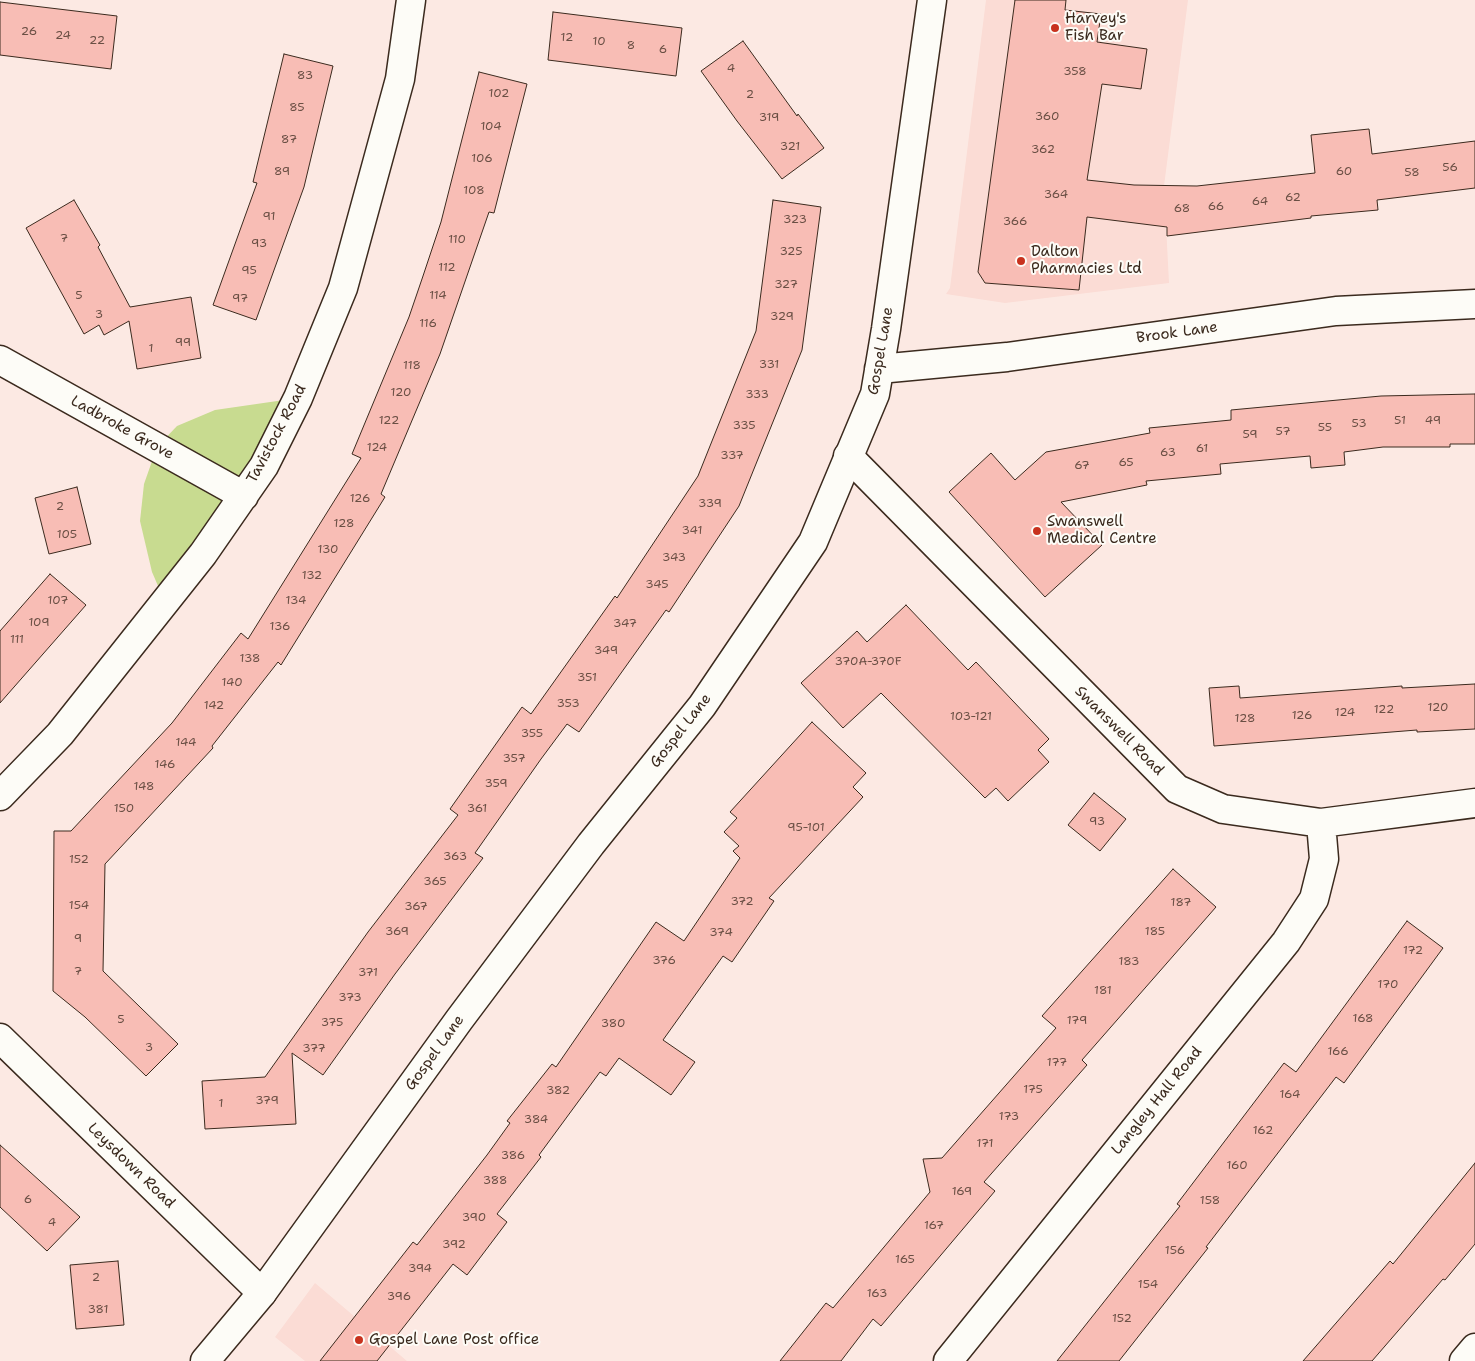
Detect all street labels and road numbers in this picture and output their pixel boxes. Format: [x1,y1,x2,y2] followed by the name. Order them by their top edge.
[864,306,898,396] street label: Gospel Lane
[1135,318,1219,348] street label: Brook Lane
[243,382,311,486] street label: Tavistock Road
[67,392,177,464] street label: Ladbroke Grove
[1071,683,1167,779] street label: Swanswell Road
[647,690,715,772] street label: Gospel Lane
[402,1012,468,1094] street label: Gospel Lane
[1108,1043,1206,1159] street label: Langley Hall Road
[83,1120,179,1212] street label: Leysdown Road

